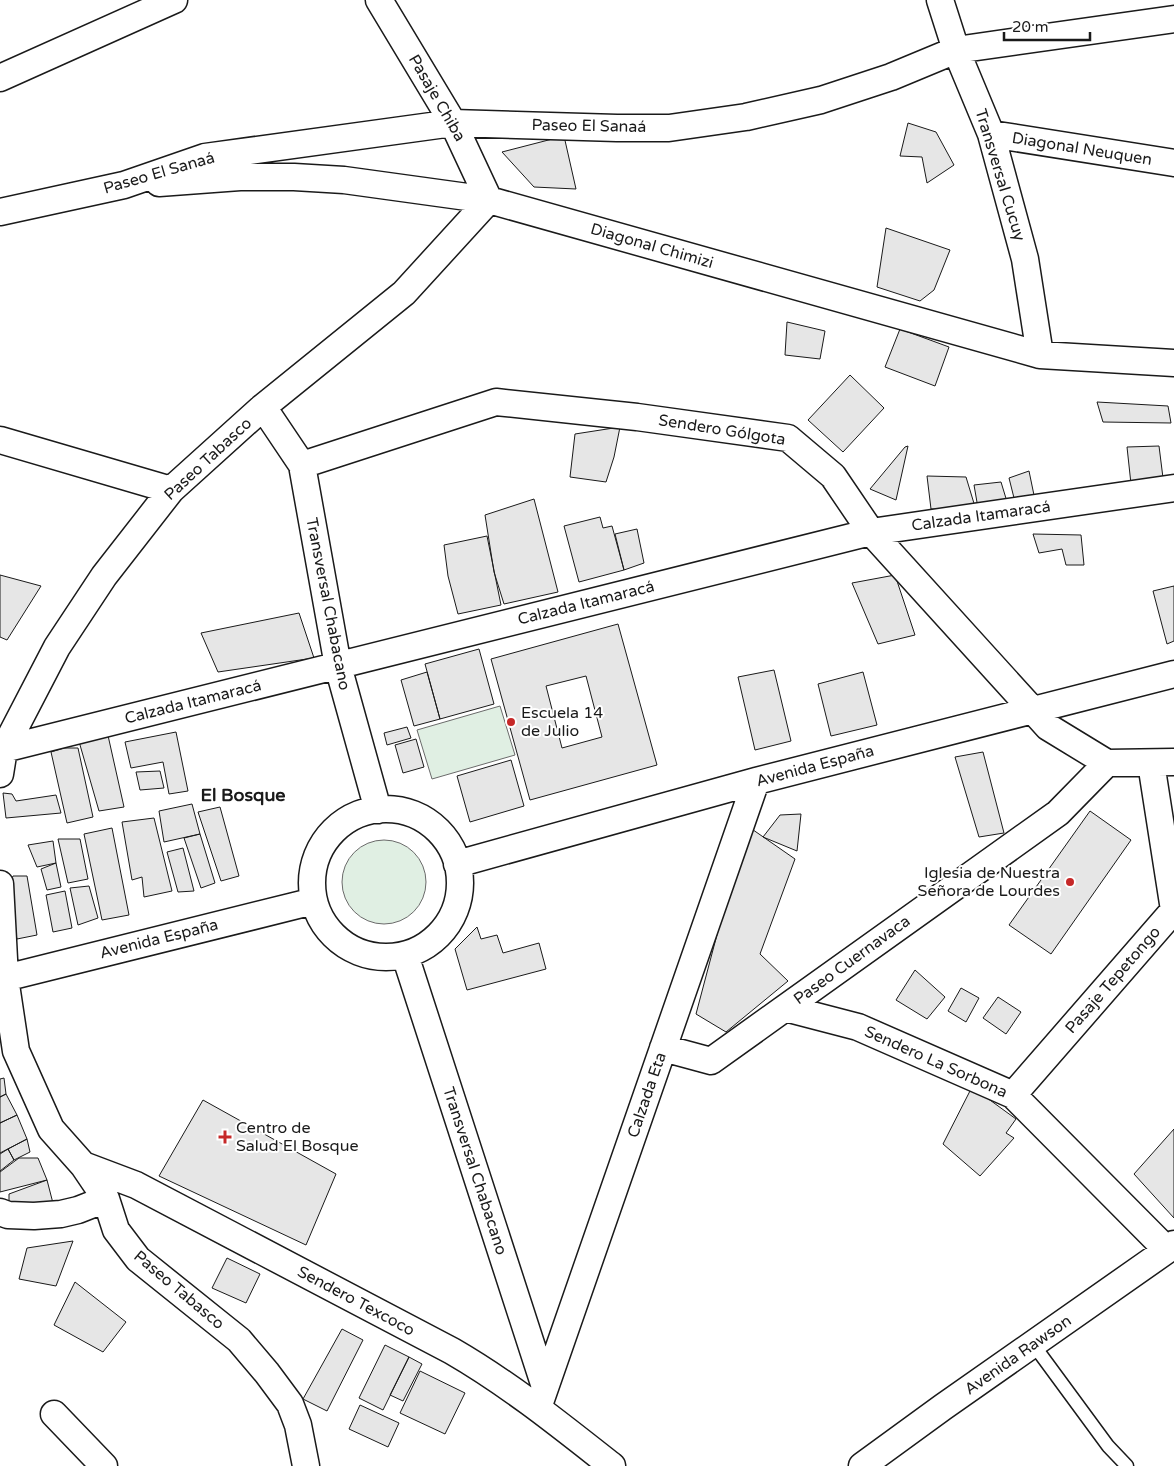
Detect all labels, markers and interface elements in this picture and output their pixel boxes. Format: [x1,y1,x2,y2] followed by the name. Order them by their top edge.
[1004,10,1090,42] scale bar
[1012,18,1049,36] text: 20 m
[404,51,470,145] street label: Pasaje Chiba
[970,106,1030,244] street label: Transversal Cucuy
[531,115,647,137] street label: Paseo El Sanaá
[1011,128,1153,170] street label: Diagonal Neuquen
[101,148,217,198] street label: Paseo El Sanaá
[588,219,716,273] street label: Diagonal Chimizi
[657,410,787,450] street label: Sendero Gólgota
[160,413,256,505] street label: Paseo Tabasco
[910,496,1052,536] street label: Calzada Itamaracá
[301,516,355,692] street label: Transversal Chabacano
[516,576,656,630] street label: Calzada Itamaracá
[123,675,263,729] street label: Calzada Itamaracá
[521,703,603,741] place label: Escuela 14 de Julio
[505,716,517,728] marker: Escuela 14 de Julio
[754,741,876,791] street label: Avenida España
[200,784,286,806] district label: El Bosque
[918,863,1060,901] place label: Iglesia de Nuestra Señora de Lourdes
[1064,876,1076,888] marker: Iglesia de Nuestra Señora de Lourdes
[790,911,914,1009] street label: Paseo Cuernavaca
[98,915,220,963] street label: Avenida España
[1061,922,1165,1038] street label: Pasaje Tepetongo
[861,1021,1011,1103] street label: Sendero La Sorbona
[623,1049,671,1141] street label: Calzada Eta
[438,1084,512,1258] street label: Transversal Chabacano
[236,1118,359,1156] place label: Centro de Salud El Bosque
[218,1130,232,1144] marker: Centro de Salud El Bosque
[130,1246,228,1334] street label: Paseo Tabasco
[294,1262,418,1340] street label: Sendero Texcoco
[961,1311,1075,1399] street label: Avenida Rawson

